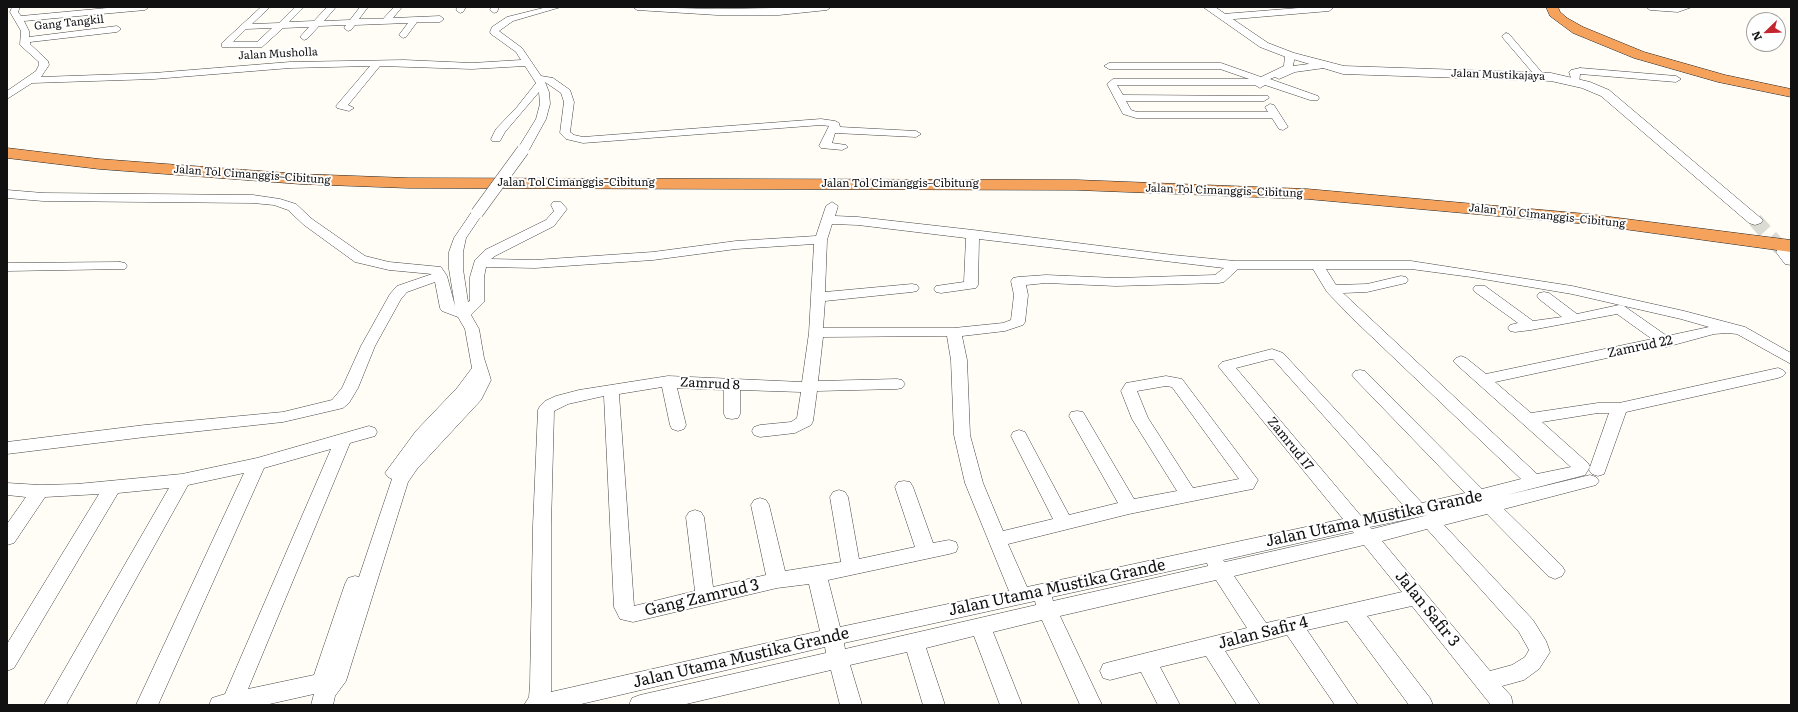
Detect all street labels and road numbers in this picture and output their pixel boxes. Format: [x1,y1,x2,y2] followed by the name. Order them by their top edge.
[33,13,105,33] street label: Gang Tangkil
[238,45,318,63] street label: Jalan Musholla
[1451,67,1545,83] street label: Jalan Mustikajaya
[173,163,331,187] street label: Jalan Tol Cimanggis–Cibitung
[497,176,655,190] street label: Jalan Tol Cimanggis–Cibitung
[821,177,979,191] street label: Jalan Tol Cimanggis–Cibitung
[1145,182,1303,200] street label: Jalan Tol Cimanggis–Cibitung
[1468,201,1626,231] street label: Jalan Tol Cimanggis–Cibitung
[1606,333,1674,361] street label: Zamrud 22
[680,375,740,393] street label: Zamrud 8
[1264,414,1316,474] street label: Zamrud 17
[1264,487,1484,551] street label: Jalan Utama Mustika Grande
[947,556,1167,620] street label: Jalan Utama Mustika Grande
[1391,567,1463,651] street label: Jalan Safir 3
[643,575,761,621] street label: Gang Zamrud 3
[1216,613,1310,653] street label: Jalan Safir 4
[631,624,851,692] street label: Jalan Utama Mustika Grande

